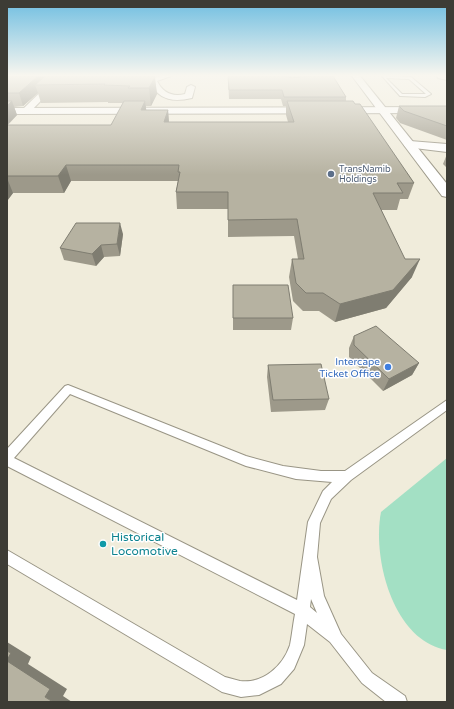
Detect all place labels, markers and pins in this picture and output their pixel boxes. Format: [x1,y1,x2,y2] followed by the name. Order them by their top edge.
[339,164,391,185] place label: TransNamib Holdings
[326,169,336,179] marker: TransNamib Holdings
[319,356,380,380] place label: Intercape Ticket Office
[383,362,393,372] marker: Intercape Ticket Office
[111,530,178,558] place label: Historical Locomotive
[98,539,108,549] marker: Historical Locomotive

